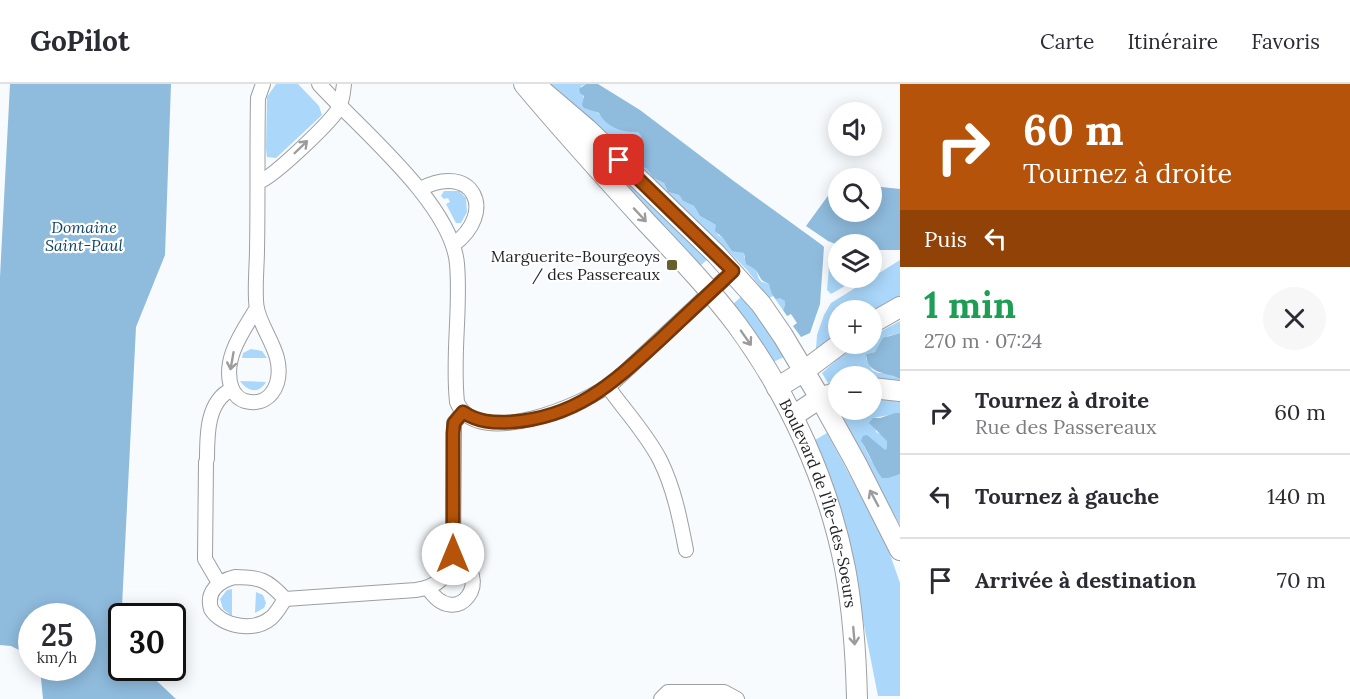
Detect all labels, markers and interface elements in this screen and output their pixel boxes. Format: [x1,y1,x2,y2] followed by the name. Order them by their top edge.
[30,23,129,59] text: GoPilot
[1040,28,1094,55] text: Carte
[1127,28,1218,55] text: Itinéraire
[1251,28,1320,55] text: Favoris
[828,102,882,420] map controls
[828,102,882,156] button: sound
[1023,103,1124,157] text: 60 m
[924,108,1002,186] icon: right
[593,134,644,185] pin
[294,140,309,154] one-way arrow
[602,143,635,176] icon: arrive
[1023,156,1232,190] text: Tournez à droite
[828,168,882,222] button: search
[633,207,647,222] one-way arrow
[45,217,124,255] park label: Domaine Saint-Paul
[979,222,1012,255] icon: left
[924,225,967,253] text: Puis
[828,234,882,288] button: layers
[491,246,661,285] place label: Marguerite-Bourgeoys / des Passereaux
[665,258,679,272] marker: Marguerite-Bourgeoys / des Passereaux
[924,282,1016,328] text: 1 min
[1263,287,1326,350] button: close
[828,300,882,354] button: +
[924,328,1042,353] text: 270 m · 07:24
[740,330,752,346] one-way arrow
[226,350,237,370] one-way arrow
[828,366,882,420] button: −
[975,386,1149,414] text: Tournez à droite
[775,395,861,609] street label: Boulevard de l'Île-des-Soeurs
[924,396,957,429] icon: right
[1274,398,1326,426] text: 60 m
[975,414,1157,439] text: Rue des Passereaux
[924,480,957,513] icon: left
[975,482,1159,510] text: Tournez à gauche
[1267,482,1326,510] text: 140 m
[868,489,879,507] one-way arrow
[421,522,485,586] position arrow
[924,564,957,597] icon: arrive
[975,566,1196,594] text: Arrivée à destination
[1277,566,1326,594] text: 70 m
[108,603,186,681] speed limit sign: 30
[41,616,73,654] text: 25
[849,626,860,646] one-way arrow
[37,648,77,667] text: km/h

